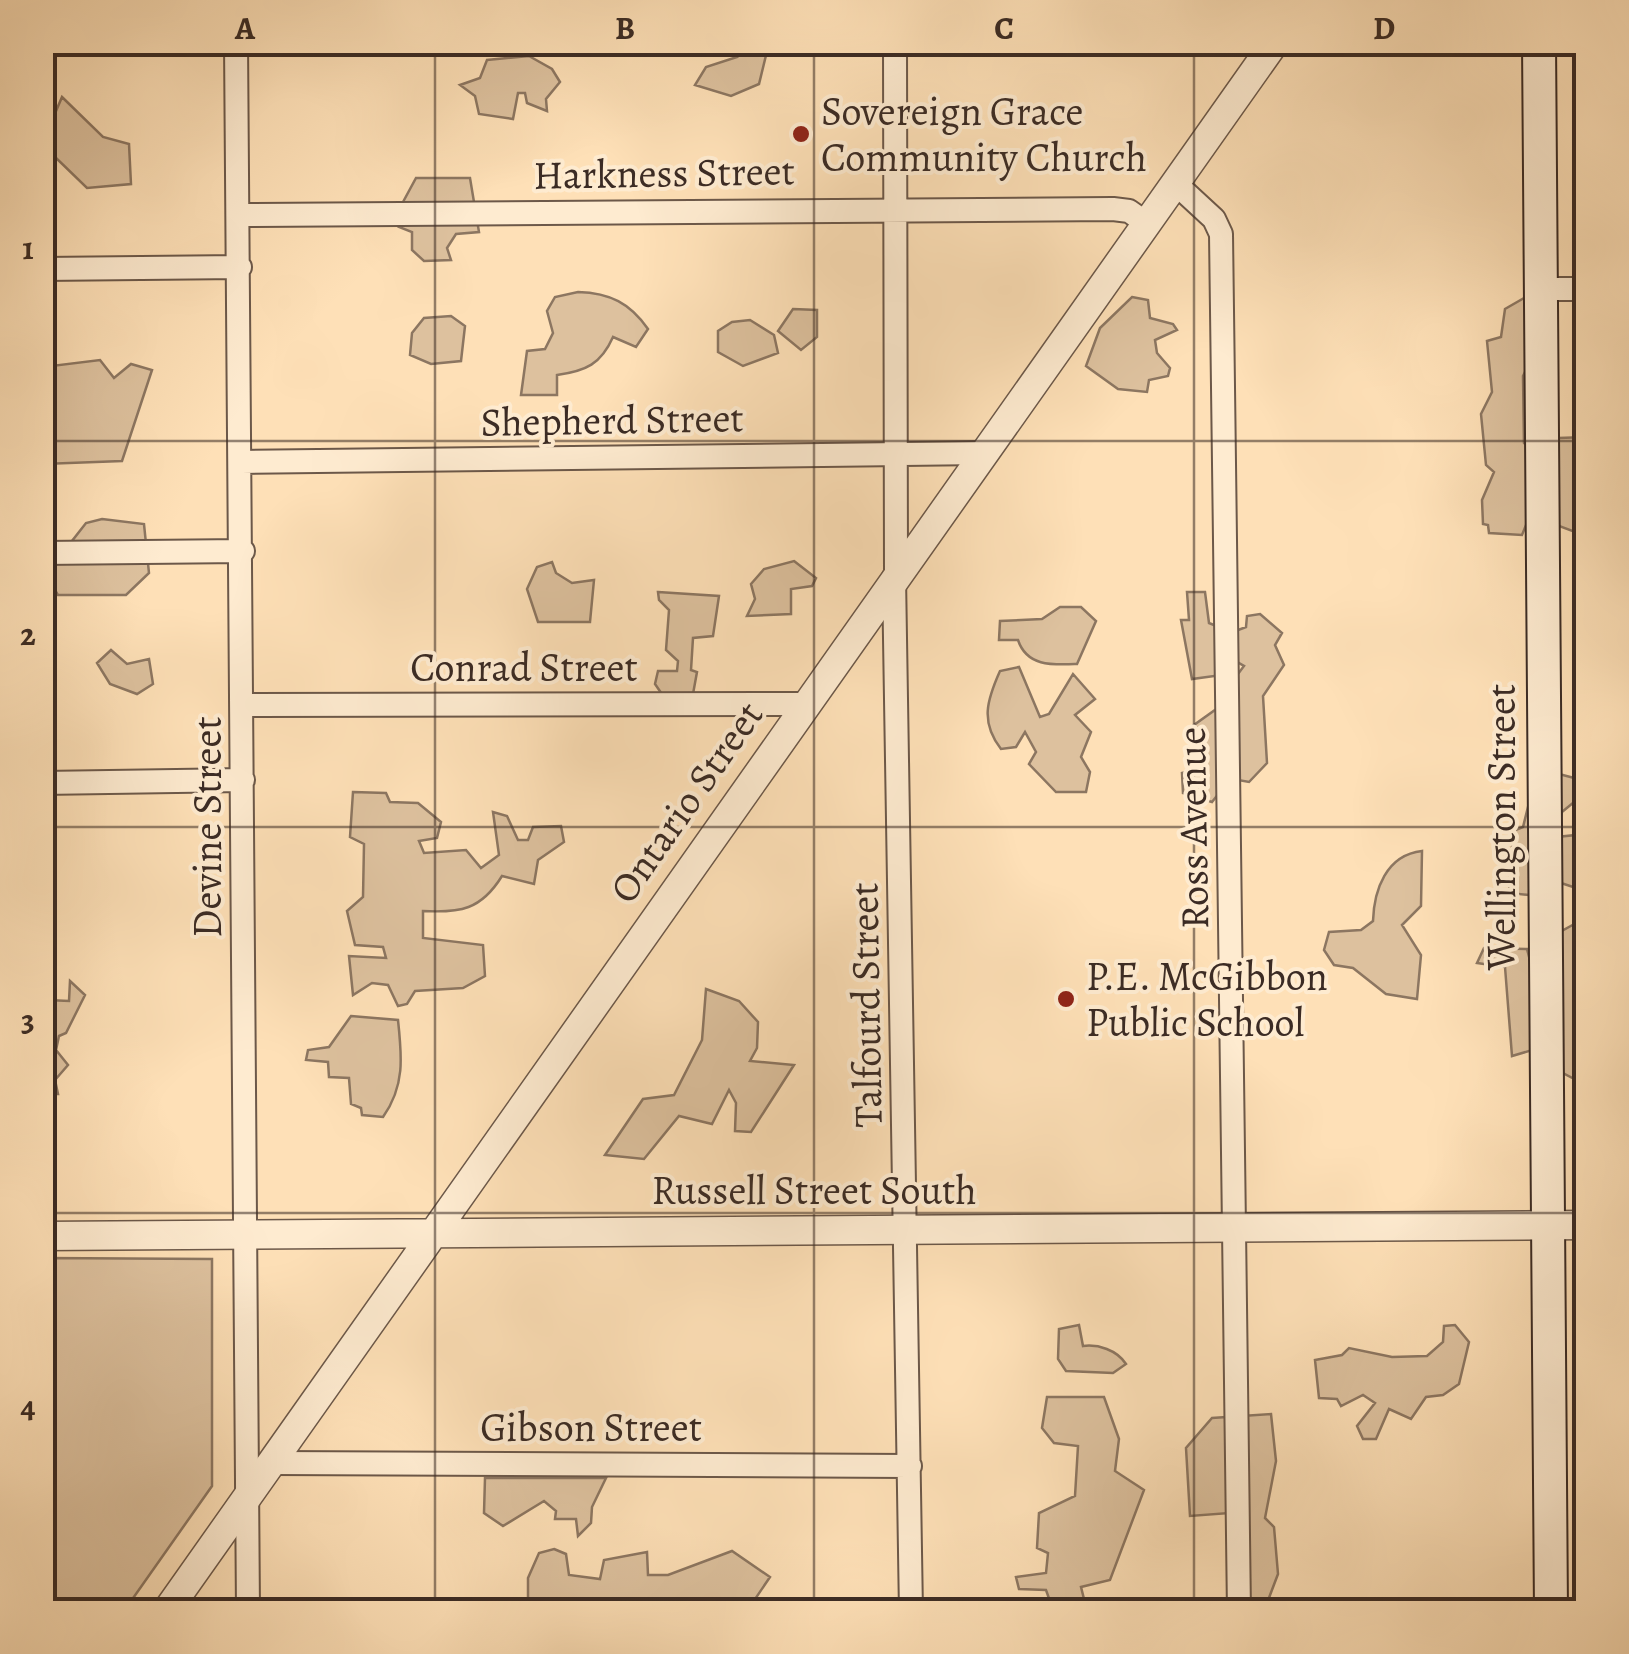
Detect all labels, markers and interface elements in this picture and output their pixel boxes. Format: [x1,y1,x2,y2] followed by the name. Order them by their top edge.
[234,6,256,50] text: A
[615,6,635,50] text: B
[994,6,1014,50] text: C
[1373,6,1395,50] text: D
[821,84,1147,185] place label: Sovereign Grace Community Church
[790,123,812,145] marker: Sovereign Grace Community Church
[533,143,795,203] street label: Harkness Street
[22,226,34,270] text: 1
[480,390,744,450] street label: Shepherd Street
[20,612,36,656] text: 2
[410,640,638,695] street label: Conrad Street
[1474,684,1529,971] street label: Wellington Street
[596,690,776,914] street label: Ontario Street
[180,716,235,938] street label: Devine Street
[1164,726,1222,930] street label: Ross Avenue
[836,882,896,1128] street label: Talfourd Street
[1086,949,1328,1050] place label: P.E. McGibbon Public School
[1055,988,1077,1010] marker: P.E. McGibbon Public School
[21,998,35,1042] text: 3
[651,1163,977,1218] street label: Russell Street South
[20,1384,36,1428] text: 4
[480,1400,702,1455] street label: Gibson Street

